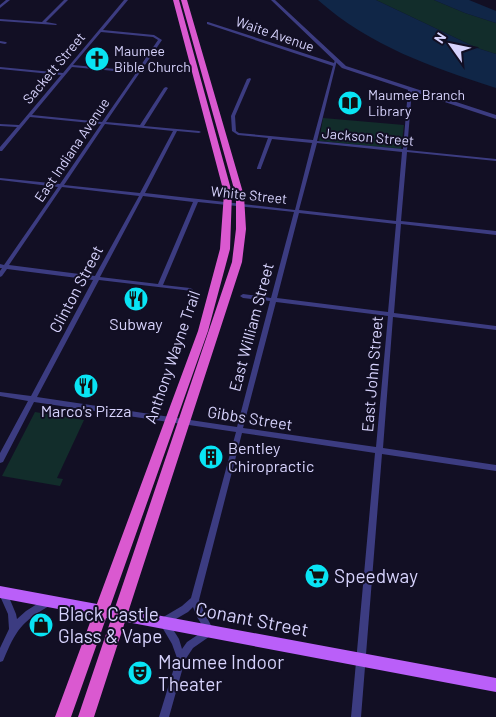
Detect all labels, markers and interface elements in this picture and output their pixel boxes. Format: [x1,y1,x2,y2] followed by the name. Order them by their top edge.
[234,12,317,55] street label: Waite Avenue
[426,20,476,70] north arrow
[19,29,88,107] street label: Sackett Street
[430,29,449,46] text: N
[114,42,191,75] place label: Maumee Bible Church
[84,46,110,72] church icon: Maumee Bible Church
[368,86,465,119] place label: Maumee Branch Library
[337,90,363,116] library icon: Maumee Branch Library
[31,95,113,205] street label: East Indiana Avenue
[321,124,415,149] street label: Jackson Street
[210,182,288,207] street label: White Street
[45,242,106,336] street label: Clinton Street
[224,260,277,393] street label: East William Street
[123,286,149,312] restaurant icon: Subway
[140,288,203,426] street label: Anthony Wayne Trail
[109,314,163,333] place label: Subway
[357,315,386,433] street label: East John Street
[73,373,99,399] restaurant icon: Marco's Pizza
[41,401,131,420] place label: Marco's Pizza
[206,401,294,434] street label: Gibbs Street
[228,438,314,475] place label: Bentley Chiropractic
[198,444,224,470] building icon: Bentley Chiropractic
[304,563,330,589] supermarket icon: Speedway
[334,564,418,587] place label: Speedway
[194,596,311,641] street label: Conant Street
[58,602,162,647] place label: Black Castle Glass & Vape
[28,612,54,638] shop icon: Black Castle Glass & Vape
[158,650,284,695] place label: Maumee Indoor Theater
[127,660,153,686] theatre icon: Maumee Indoor Theater

